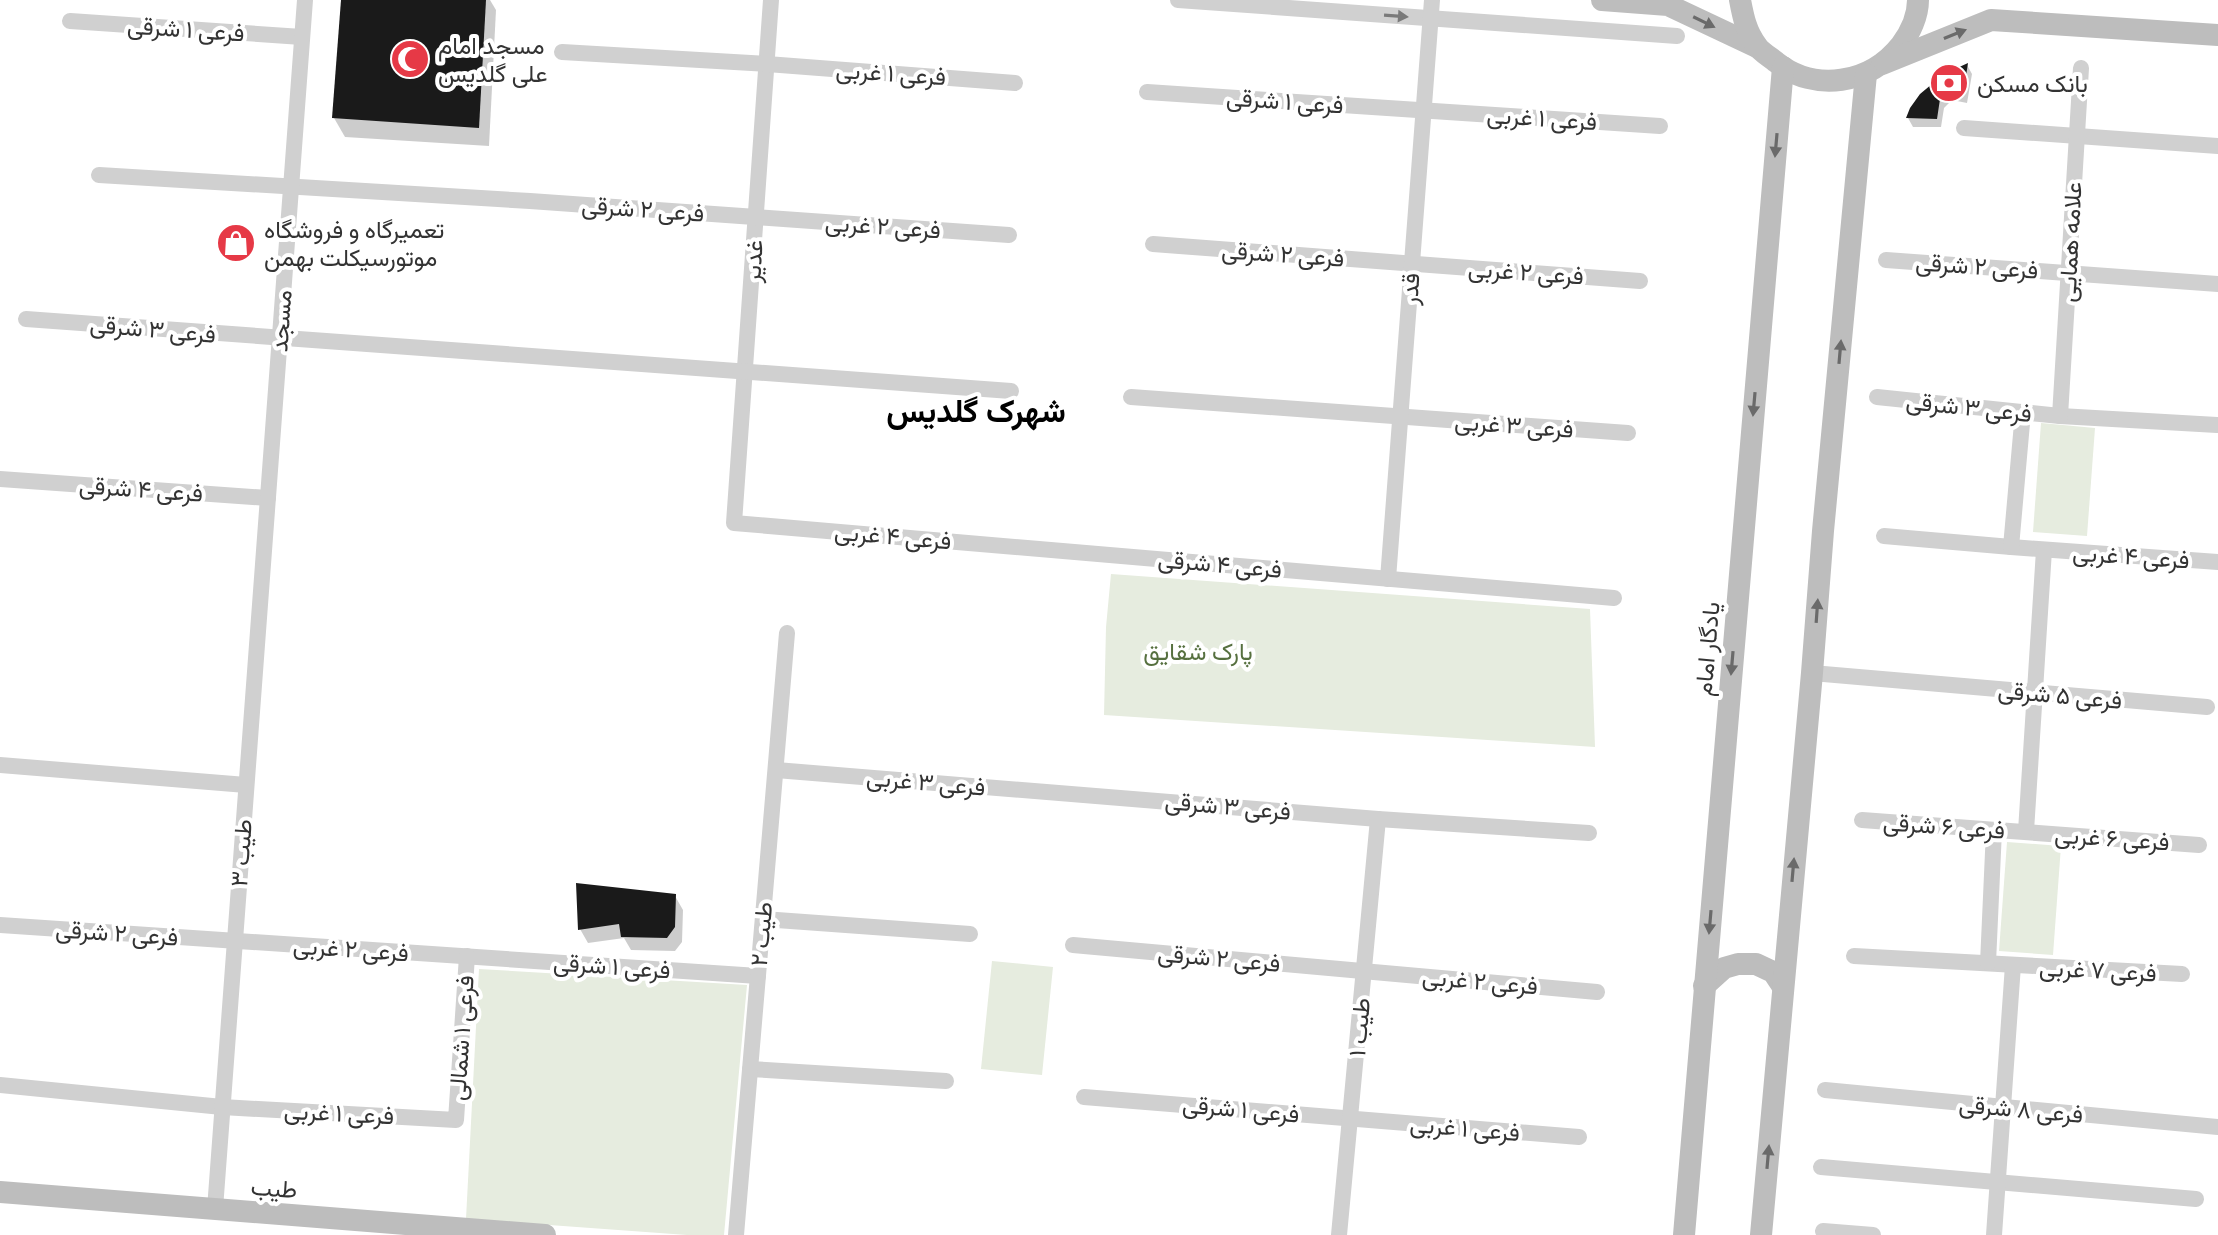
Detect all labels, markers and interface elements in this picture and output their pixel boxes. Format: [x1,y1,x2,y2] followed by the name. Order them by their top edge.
[1384,10,1409,23] one-way arrow
[126,11,246,49] street label: فرعی ۱ شرقی
[1693,15,1716,29] one-way arrow
[1943,27,1967,40] one-way arrow
[438,32,547,88] place label: مسجد امام علی گلدیس
[389,38,431,80] mosque icon: مسجد امام علی گلدیس
[835,56,947,92] street label: فرعی ۱ غربی
[1928,62,1970,104] bank icon: بانک مسکن
[1977,70,2088,98] place label: بانک مسکن
[1225,83,1345,121] street label: فرعی ۱ شرقی
[1486,101,1598,137] street label: فرعی ۱ غربی
[1769,133,1782,158] one-way arrow
[2053,181,2088,303] street label: علامه همایی
[581,191,705,229] street label: فرعی ۲ شرقی
[824,208,942,246] street label: فرعی ۲ غربی
[264,216,444,273] place label: تعمیرگاه و فروشگاه موتورسیکلت بهمن
[215,222,257,264] shop icon: تعمیرگاه و فروشگاه موتورسیکلت بهمن
[1221,236,1345,274] street label: فرعی ۲ شرقی
[738,239,770,284] street label: غدیر
[1915,248,2039,286] street label: فرعی ۲ شرقی
[1467,254,1585,292] street label: فرعی ۲ غربی
[1395,272,1427,307] street label: قدر
[265,289,298,353] street label: مسجد
[89,310,217,350] street label: فرعی ۳ شرقی
[1833,340,1846,365] one-way arrow
[1905,387,2033,429] street label: فرعی ۳ شرقی
[886,392,1066,431] district label: شهرک گلدیس
[1747,392,1760,417] one-way arrow
[1453,407,1574,445] street label: فرعی ۳ غربی
[78,471,204,509] street label: فرعی ۴ شرقی
[833,517,953,557] street label: فرعی ۴ غربی
[2071,538,2190,576] street label: فرعی ۴ غربی
[1157,545,1283,585] street label: فرعی ۴ شرقی
[1811,598,1824,623] one-way arrow
[1689,601,1728,698] street label: یادگار امام
[1143,638,1253,668] park label: پارک شقایق
[1725,651,1738,676] one-way arrow
[1997,676,2123,716] street label: فرعی ۵ شرقی
[865,763,987,803] street label: فرعی ۳ غربی
[1164,787,1292,827] street label: فرعی ۳ شرقی
[1882,808,2006,846] street label: فرعی ۶ شرقی
[225,818,258,888] street label: طیب ۳
[2053,821,2170,857] street label: فرعی ۶ غربی
[1787,857,1800,882] one-way arrow
[745,901,778,967] street label: طیب ۲
[1703,910,1716,935] one-way arrow
[55,915,179,953] street label: فرعی ۲ شرقی
[292,931,410,969] street label: فرعی ۲ غربی
[1156,939,1281,979] street label: فرعی ۲ شرقی
[552,948,672,986] street label: فرعی ۱ شرقی
[2038,953,2157,989] street label: فرعی ۷ غربی
[1421,962,1539,1002] street label: فرعی ۲ غربی
[443,974,481,1102] street label: فرعی ۱ شمالی
[1343,996,1376,1058] street label: طیب ۱
[1181,1090,1301,1130] street label: فرعی ۱ شرقی
[1958,1090,2084,1130] street label: فرعی ۸ شرقی
[283,1097,395,1131] street label: فرعی ۱ غربی
[1409,1110,1521,1148] street label: فرعی ۱ غربی
[1762,1144,1775,1169] one-way arrow
[250,1173,298,1204] street label: طیب

